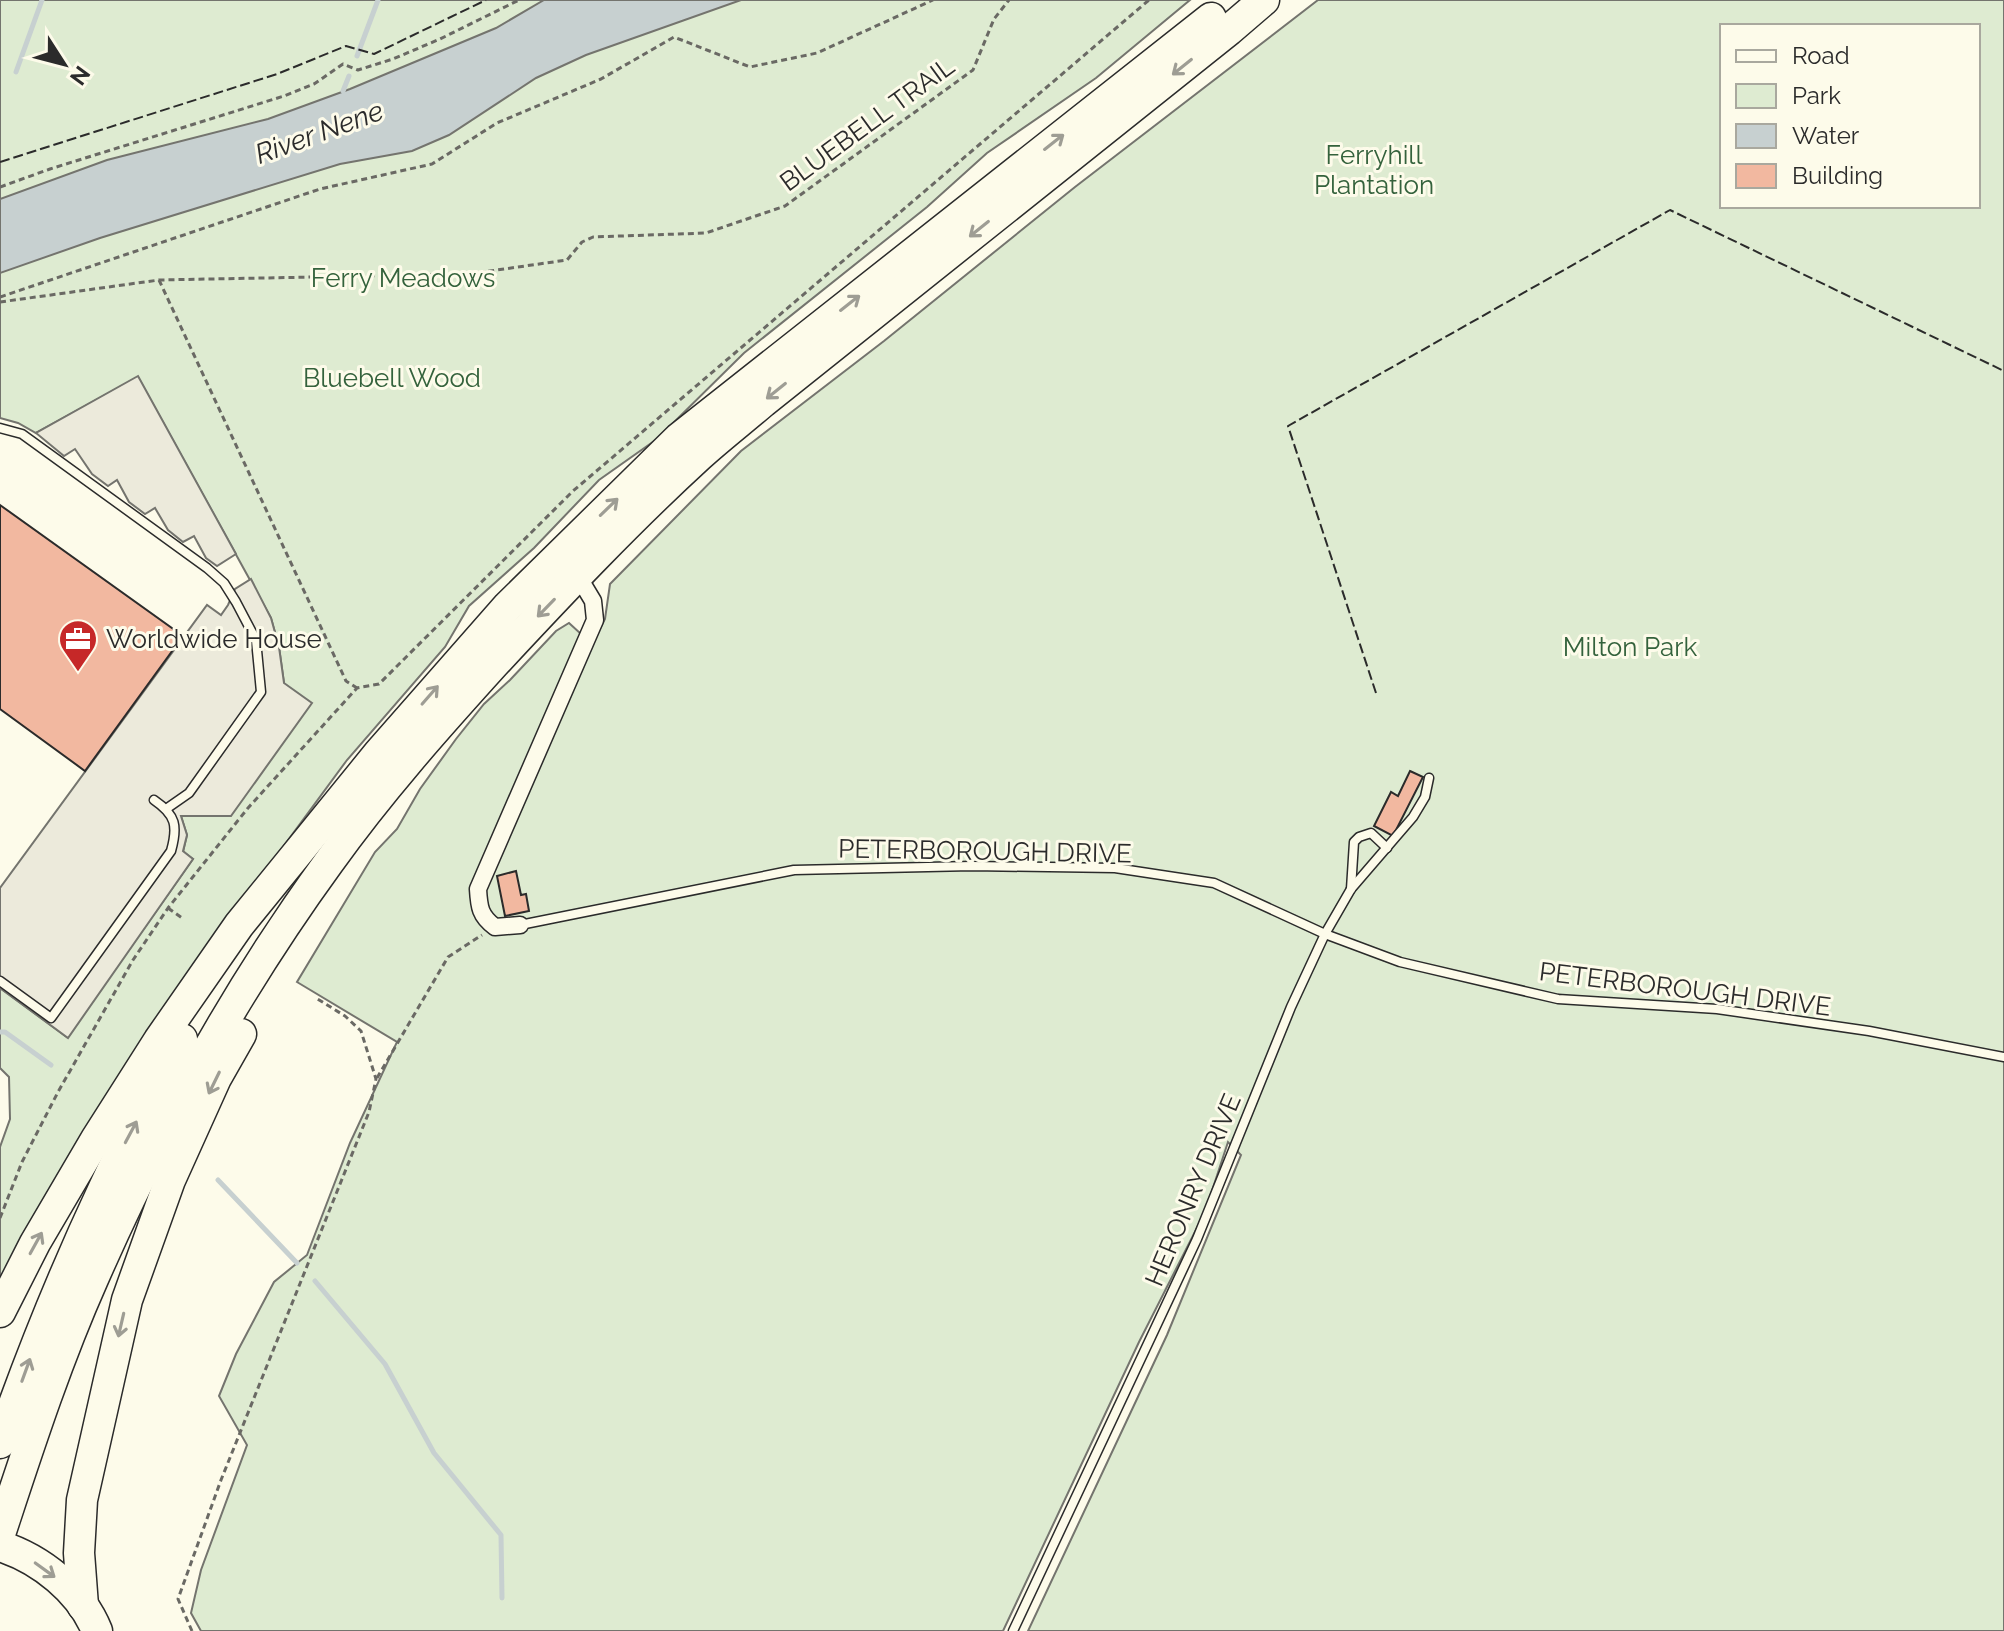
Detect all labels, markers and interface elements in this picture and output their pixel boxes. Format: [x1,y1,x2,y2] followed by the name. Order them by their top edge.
[24,24,104,104] north arrow
[1720,24,1980,208] legend
[1792,41,1850,70] text: Road
[774,51,960,197] street label: BLUEBELL TRAIL
[1172,59,1193,76] one-way arrow
[65,61,96,90] text: N
[1792,81,1841,110] text: Park
[251,94,388,171] water label: River Nene
[1792,121,1860,150] text: Water
[1043,133,1064,151] one-way arrow
[1314,140,1434,200] park label: Ferryhill Plantation
[1792,161,1883,190] text: Building
[969,221,990,238] one-way arrow
[311,263,495,293] park label: Ferry Meadows
[839,295,860,312] one-way arrow
[303,363,481,393] park label: Bluebell Wood
[766,383,787,400] one-way arrow
[599,498,618,517] one-way arrow
[537,598,556,618] one-way arrow
[57,618,99,673] office icon: Worldwide House
[106,624,322,654] place label: Worldwide House
[1563,632,1697,662] park label: Milton Park
[421,686,439,706] one-way arrow
[838,833,1132,869] street label: PETERBOROUGH DRIVE
[1537,956,1833,1022] street label: PETERBOROUGH DRIVE
[206,1071,221,1095] one-way arrow
[1139,1089,1247,1291] street label: HERONRY DRIVE
[123,1121,139,1144] one-way arrow
[28,1231,44,1255] one-way arrow
[113,1312,128,1338] one-way arrow
[20,1358,34,1383] one-way arrow
[34,1562,56,1579] one-way arrow

